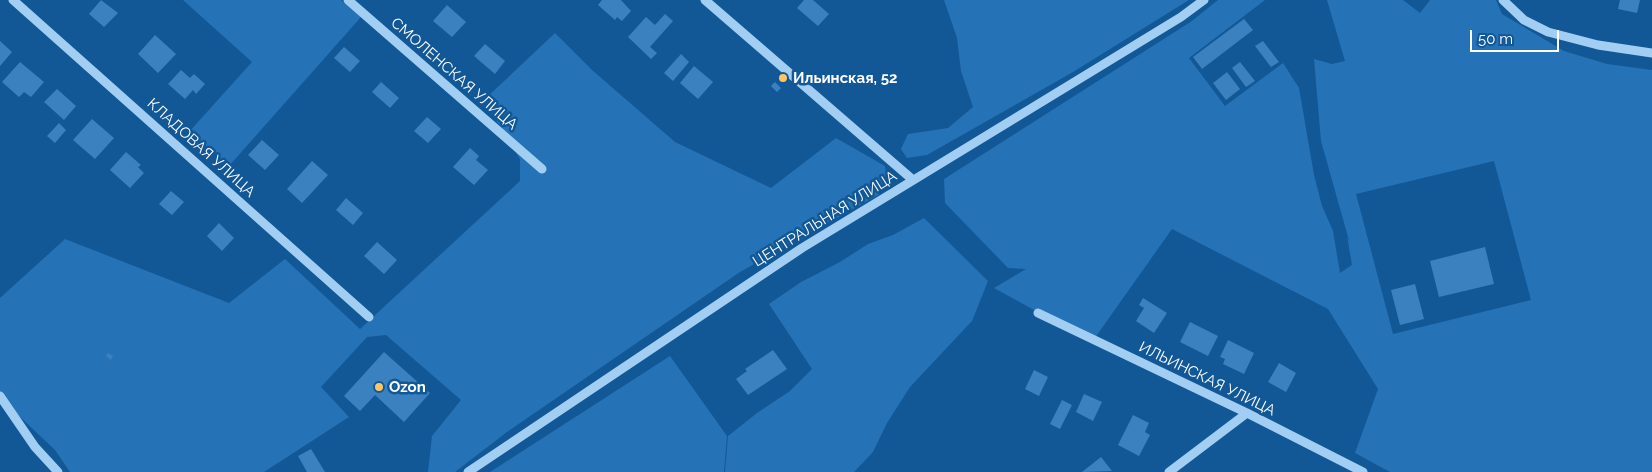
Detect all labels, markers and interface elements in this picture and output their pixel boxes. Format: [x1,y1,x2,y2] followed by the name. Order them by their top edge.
[387,14,521,134] street label: СМОЛЕНСКАЯ УЛИЦА
[1472,20,1561,52] scale bar
[1478,30,1513,48] text: 50 m
[793,69,897,87] place label: Ильинская, 52
[777,72,789,84] marker: Ильинская, 52
[143,95,259,201] street label: КЛАДОВАЯ УЛИЦА
[750,167,900,271] street label: ЦЕНТРАЛЬНАЯ УЛИЦА
[1136,338,1278,420] street label: ИЛЬИНСКАЯ УЛИЦА
[389,378,426,396] place label: Ozon
[373,381,385,393] marker: Ozon

